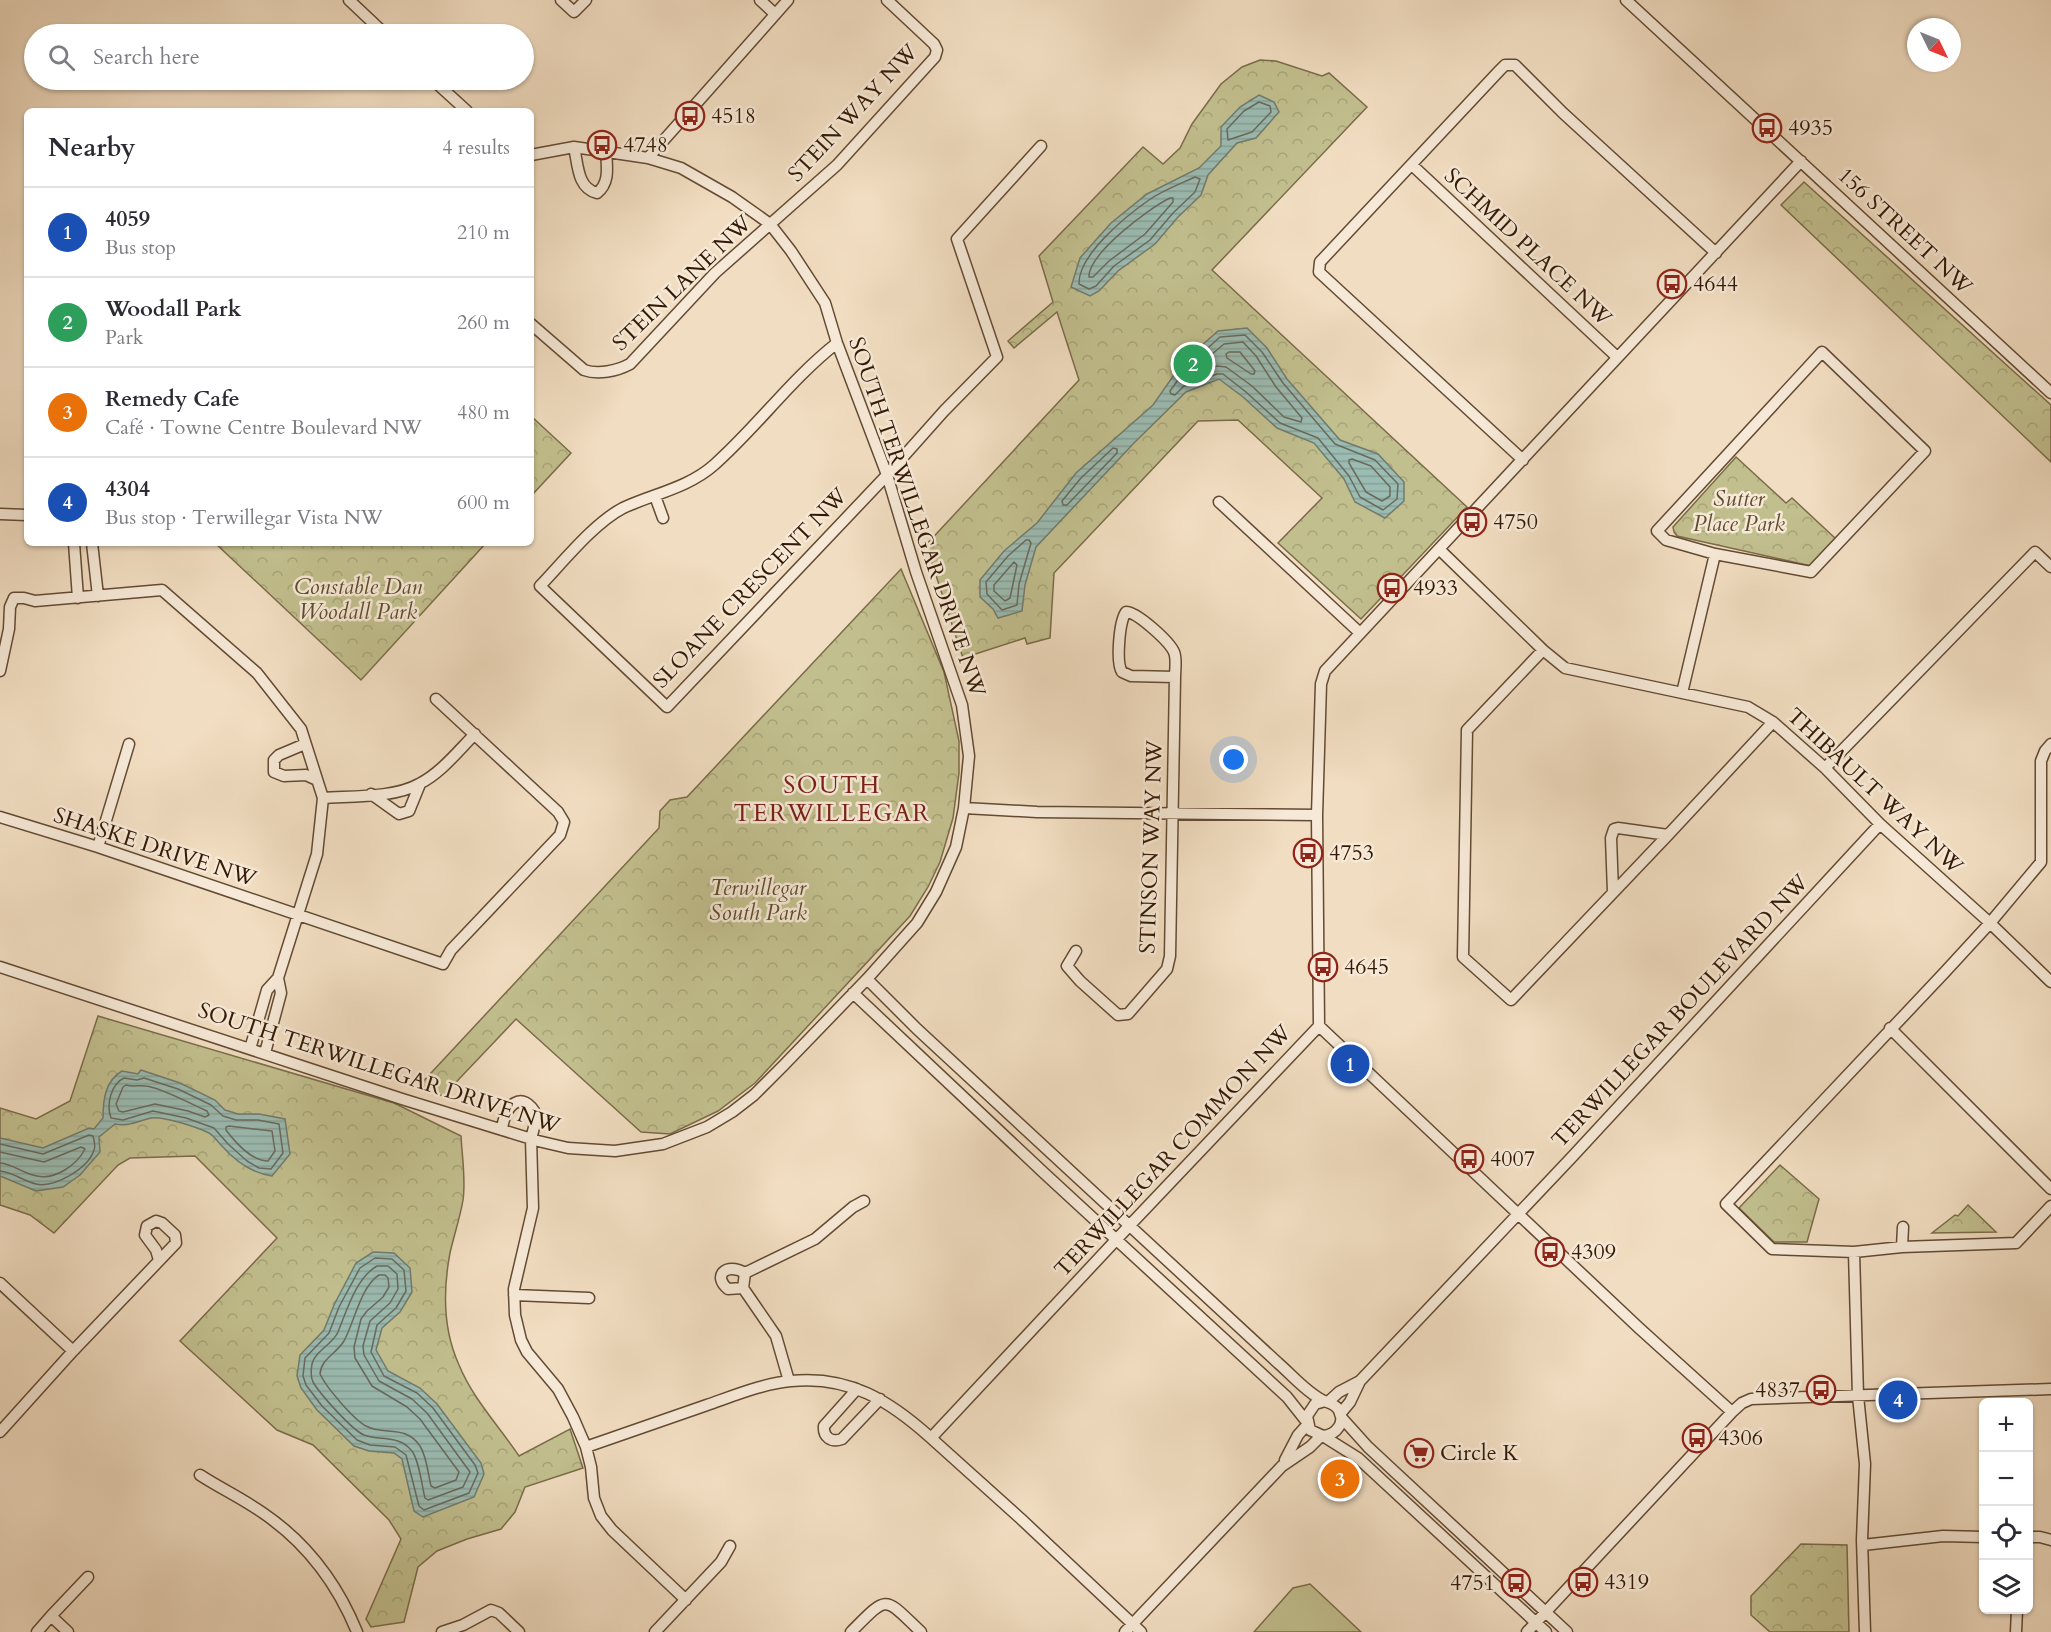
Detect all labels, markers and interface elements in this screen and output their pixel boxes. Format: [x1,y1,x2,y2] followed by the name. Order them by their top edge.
[1907,18,1961,72] north arrow
[24,24,534,90] search box
[781,37,925,188] street label: STEIN WAY NW
[45,41,78,74] icon: search
[93,42,200,72] text: Search here
[674,100,706,132] bus stop icon: 4518
[711,101,756,131] place label: 4518
[1751,112,1783,144] bus stop icon: 4935
[1788,113,1833,143] place label: 4935
[586,129,618,161] bus stop icon: 4748
[48,130,136,165] text: Nearby
[623,130,668,160] place label: 4748
[442,134,510,161] text: 4 results
[1437,161,1619,333] street label: SCHMID PLACE NW
[1831,161,1980,302] street label: 156 STREET NW
[105,204,150,234] text: 4059
[606,208,759,357] street label: STEIN LANE NW
[62,219,73,246] text: 1
[457,219,510,246] text: 210 m
[105,234,176,261] text: Bus stop
[1656,268,1688,300] bus stop icon: 4644
[1693,269,1738,299] place label: 4644
[105,294,241,324] text: Woodall Park
[62,309,73,336] text: 2
[457,309,510,336] text: 260 m
[105,324,143,351] text: Park
[841,333,993,702] street label: SOUTH TERWILLEGAR DRIVE NW
[1174,342,1212,386] pin: 2
[105,384,240,414] text: Remedy Cafe
[62,399,73,426] text: 3
[457,399,510,426] text: 480 m
[105,414,422,441] text: Café · Towne Centre Boulevard NW
[105,474,150,504] text: 4304
[646,481,854,695] street label: SLOANE CRESCENT NW
[1693,484,1785,539] park label: Sutter Place Park
[62,489,73,516] text: 4
[457,489,510,516] text: 600 m
[105,504,383,531] text: Bus stop · Terwillegar Vista NW
[1456,506,1488,538] bus stop icon: 4750
[1493,507,1538,537] place label: 4750
[294,572,422,627] park label: Constable Dan Woodall Park
[1376,572,1408,604] bus stop icon: 4933
[1413,573,1458,603] place label: 4933
[1780,701,1970,881] street label: THIBAULT WAY NW
[1132,739,1170,954] street label: STINSON WAY NW
[1219,745,1248,774] your location
[734,769,930,830] district label: SOUTH TERWILLEGAR
[50,800,261,894] street label: SHASKE DRIVE NW
[1292,837,1324,869] bus stop icon: 4753
[1329,838,1374,868] place label: 4753
[1545,867,1816,1154] street label: TERWILLEGAR BOULEVARD NW
[709,873,807,928] park label: Terwillegar South Park
[1307,951,1339,983] bus stop icon: 4645
[1344,952,1389,982] place label: 4645
[194,995,565,1141] street label: SOUTH TERWILLEGAR DRIVE NW
[1048,1018,1299,1284] street label: TERWILLEGAR COMMON NW
[1330,1042,1370,1086] pin: 1
[1453,1143,1485,1175] bus stop icon: 4007
[1490,1144,1535,1174] place label: 4007
[1534,1236,1566,1268] bus stop icon: 4309
[1571,1237,1616,1267] place label: 4309
[1805,1374,1837,1406] bus stop icon: 4837
[1755,1375,1800,1405] place label: 4837
[1878,1378,1918,1422] pin: 4
[1979,1398,2033,1614] map controls
[1979,1398,2033,1452] button: +
[1681,1422,1713,1454] bus stop icon: 4306
[1718,1423,1763,1453] place label: 4306
[1403,1437,1435,1469] supermarket icon: Circle K
[1440,1438,1520,1468] place label: Circle K
[1979,1452,2033,1506] button: −
[1320,1456,1360,1502] pin: 3
[1979,1506,2033,1560] button: locate
[1979,1560,2033,1614] button: layers
[1567,1566,1599,1598] bus stop icon: 4319
[1500,1567,1532,1599] bus stop icon: 4751
[1604,1567,1649,1597] place label: 4319
[1450,1568,1495,1598] place label: 4751

